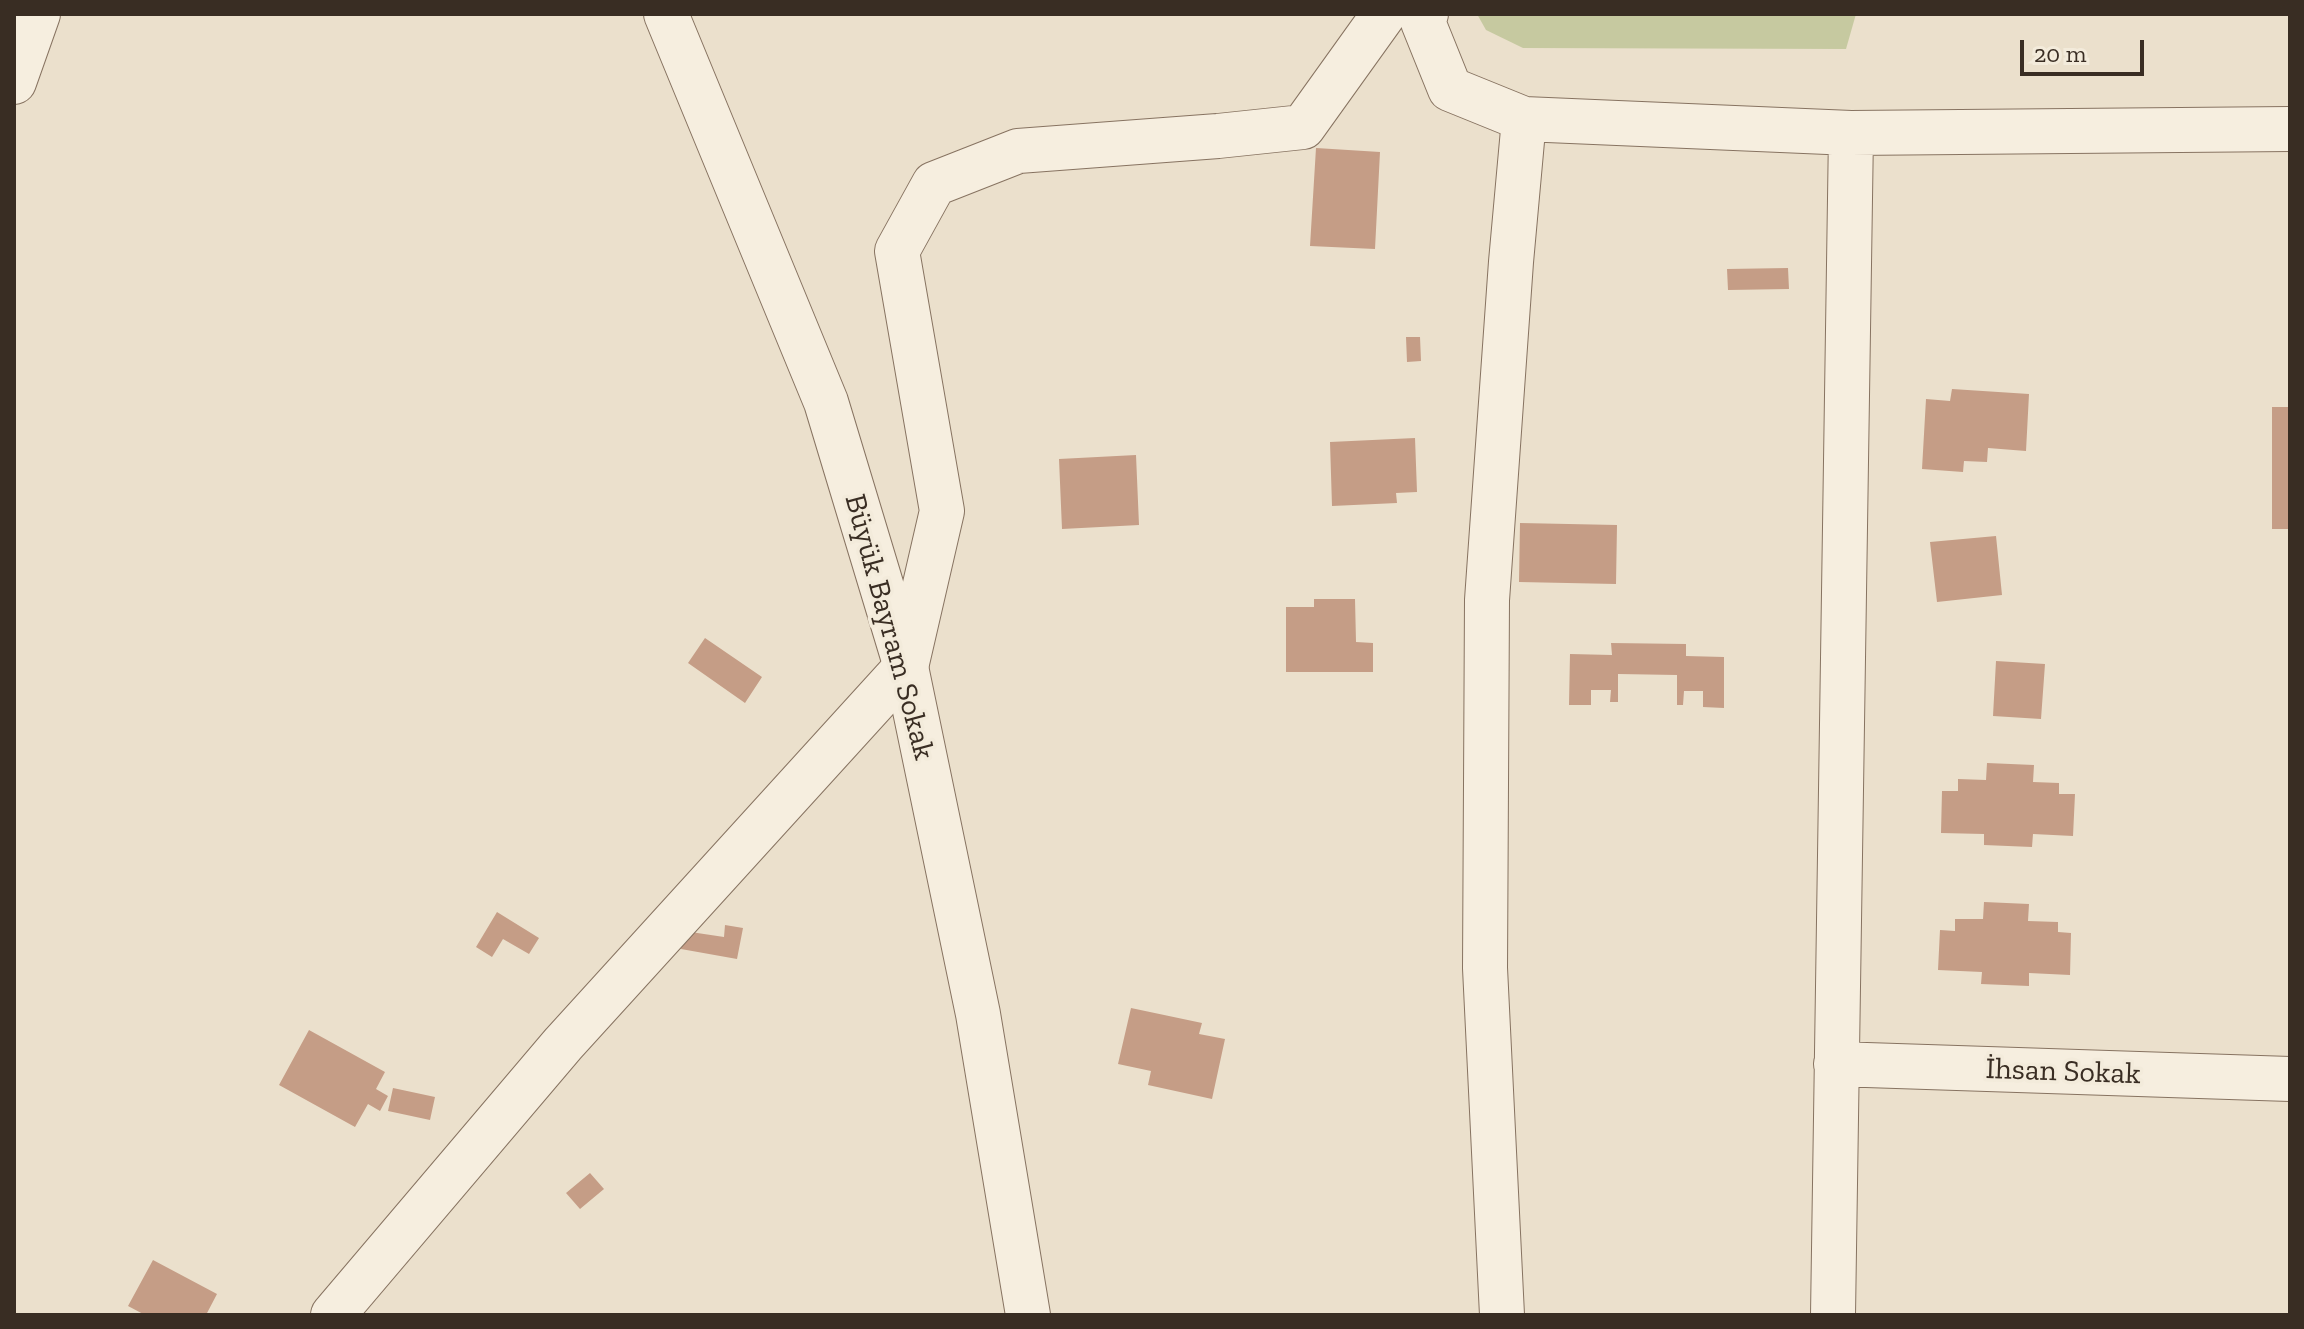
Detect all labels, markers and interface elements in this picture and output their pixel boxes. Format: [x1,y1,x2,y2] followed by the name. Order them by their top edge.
[2024,24,2148,74] scale bar
[2034,39,2086,68] text: 20 m
[836,490,942,764] street label: Büyük Bayram Sokak
[1985,1051,2141,1093] street label: İhsan Sokak

